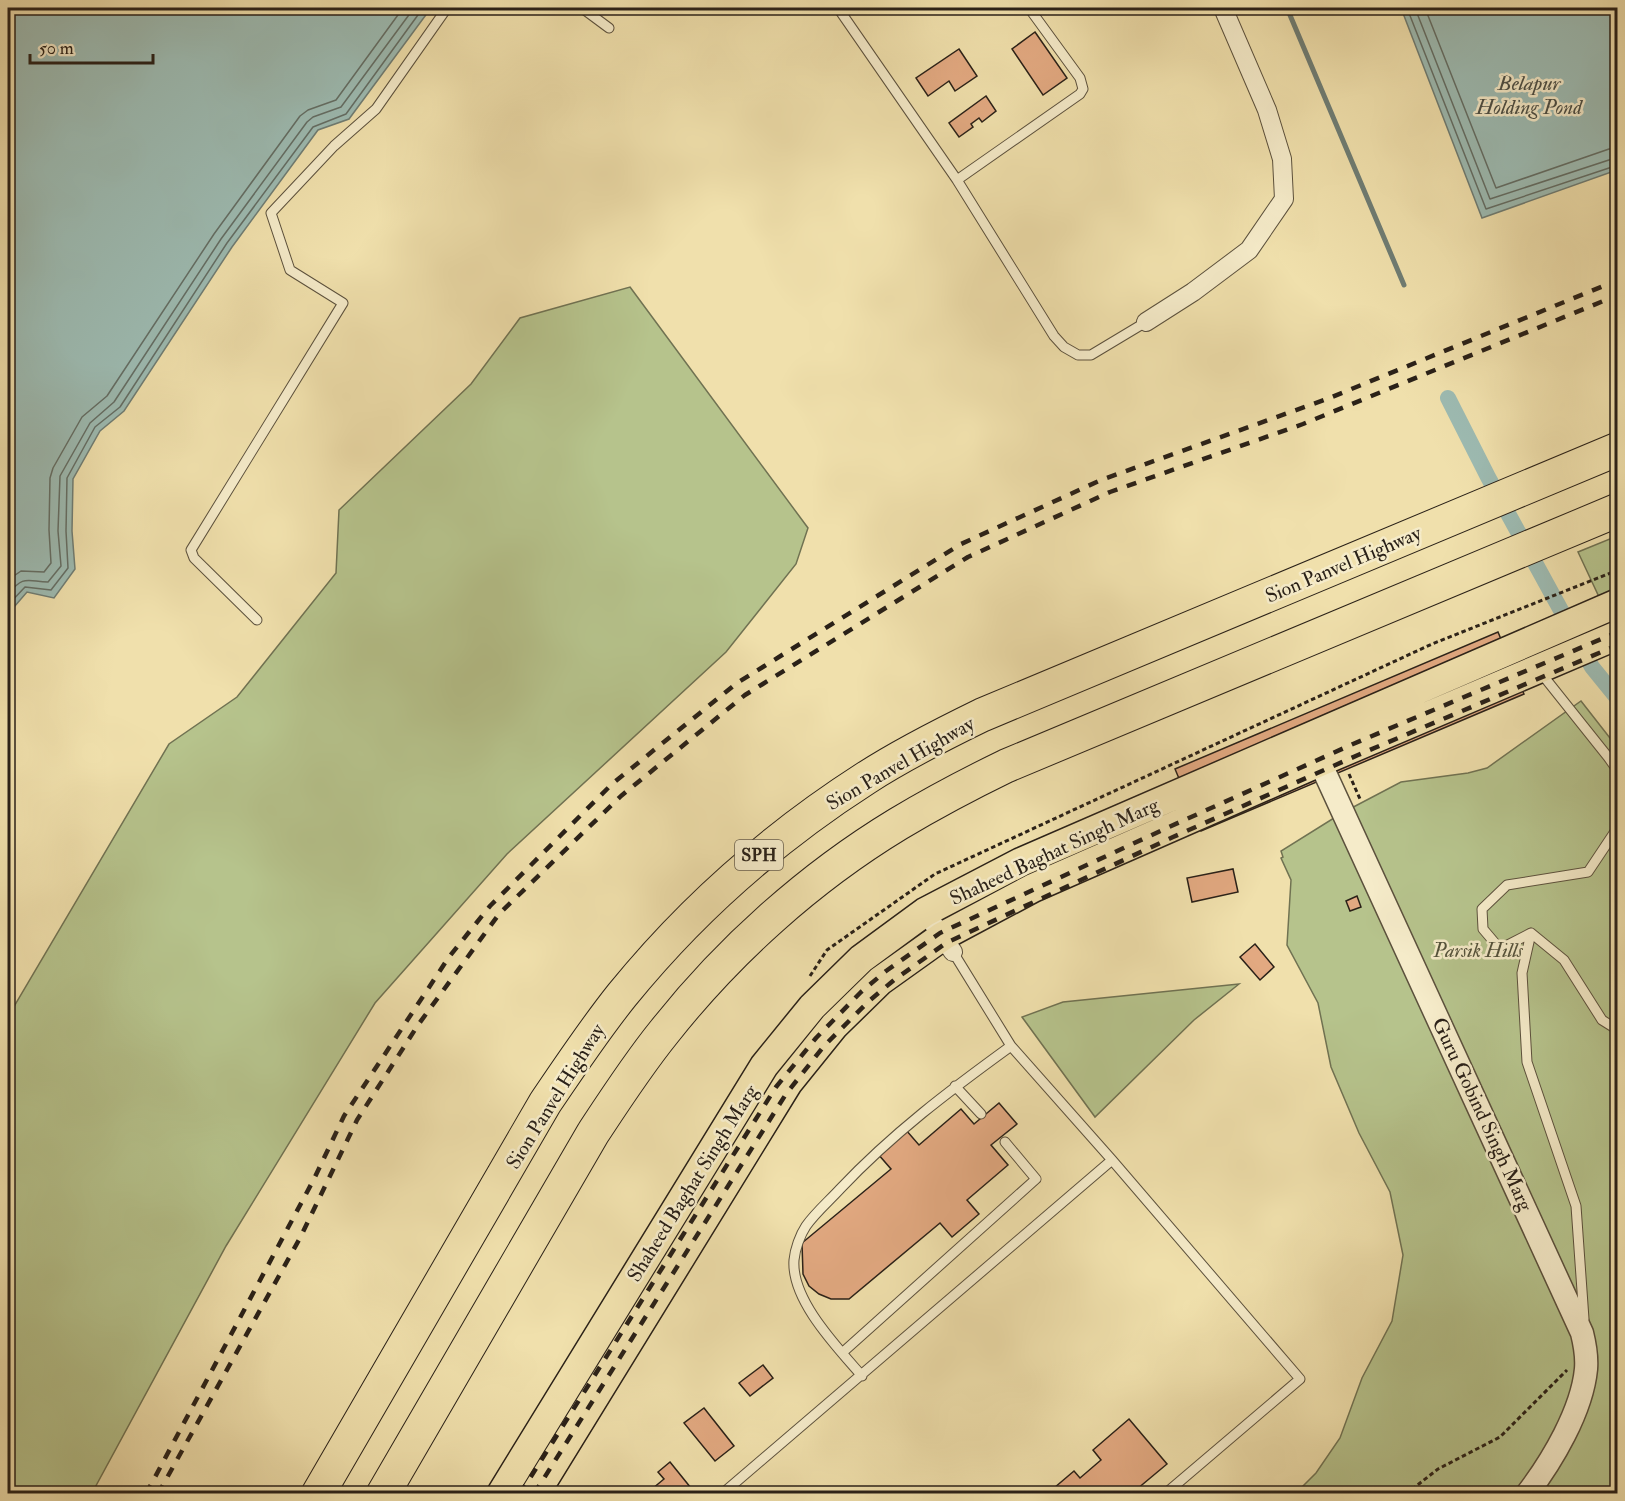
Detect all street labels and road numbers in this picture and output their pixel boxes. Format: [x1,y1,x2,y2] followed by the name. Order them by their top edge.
[1261,520,1426,609] street label: Sion Panvel Highway
[822,710,980,816] street label: Sion Panvel Highway
[946,792,1164,911] street label: Shaheed Baghat Singh Marg
[735,840,783,870] road number: SPH
[1427,1013,1539,1216] street label: Guru Gobind Singh Marg
[501,1018,611,1174] street label: Sion Panvel Highway
[622,1079,764,1286] street label: Shaheed Baghat Singh Marg

